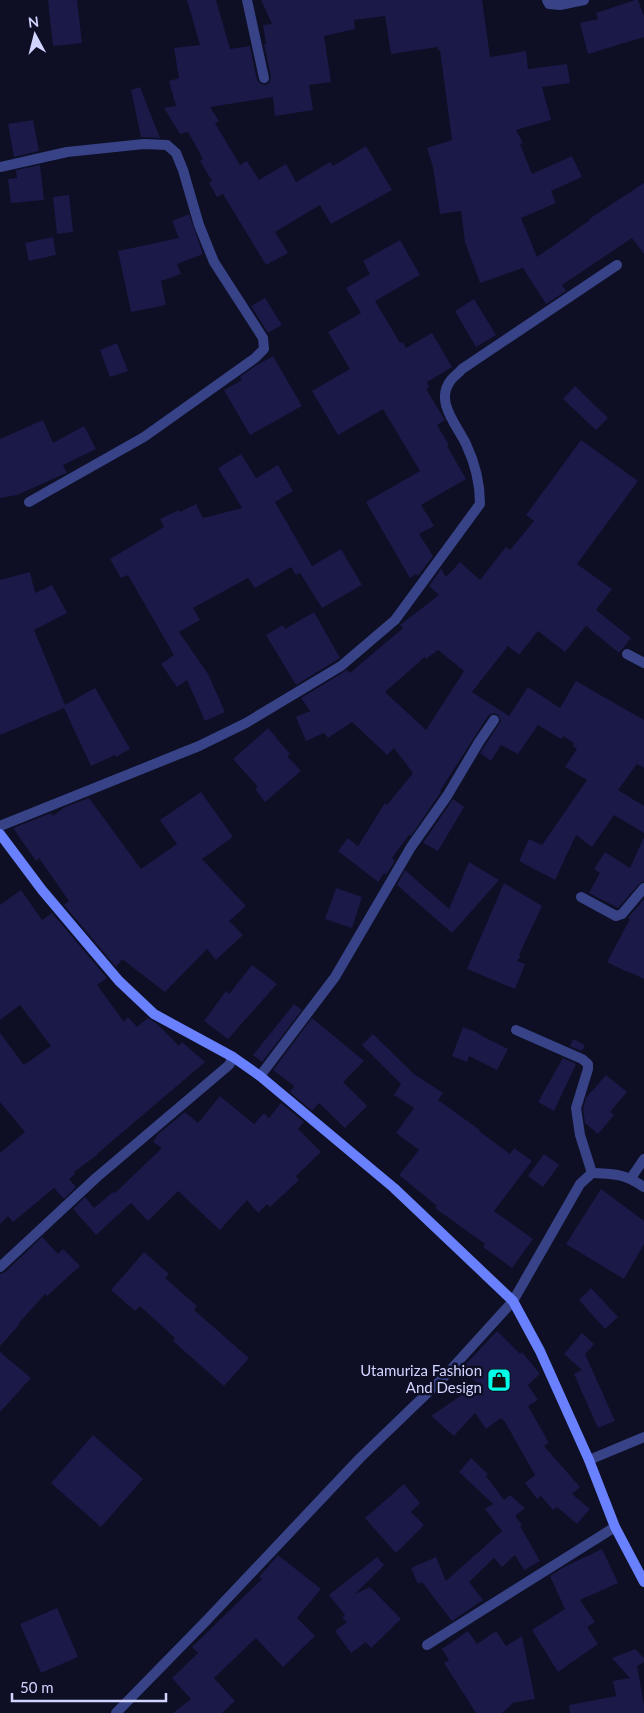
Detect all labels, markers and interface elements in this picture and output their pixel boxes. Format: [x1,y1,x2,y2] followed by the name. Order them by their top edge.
[10,10,60,60] north arrow
[27,13,40,31] text: N
[360,1361,482,1396] place label: Utamuriza Fashion And Design
[486,1367,512,1393] shop icon: Utamuriza Fashion And Design
[12,1670,166,1702] scale bar
[20,1678,54,1696] text: 50 m

